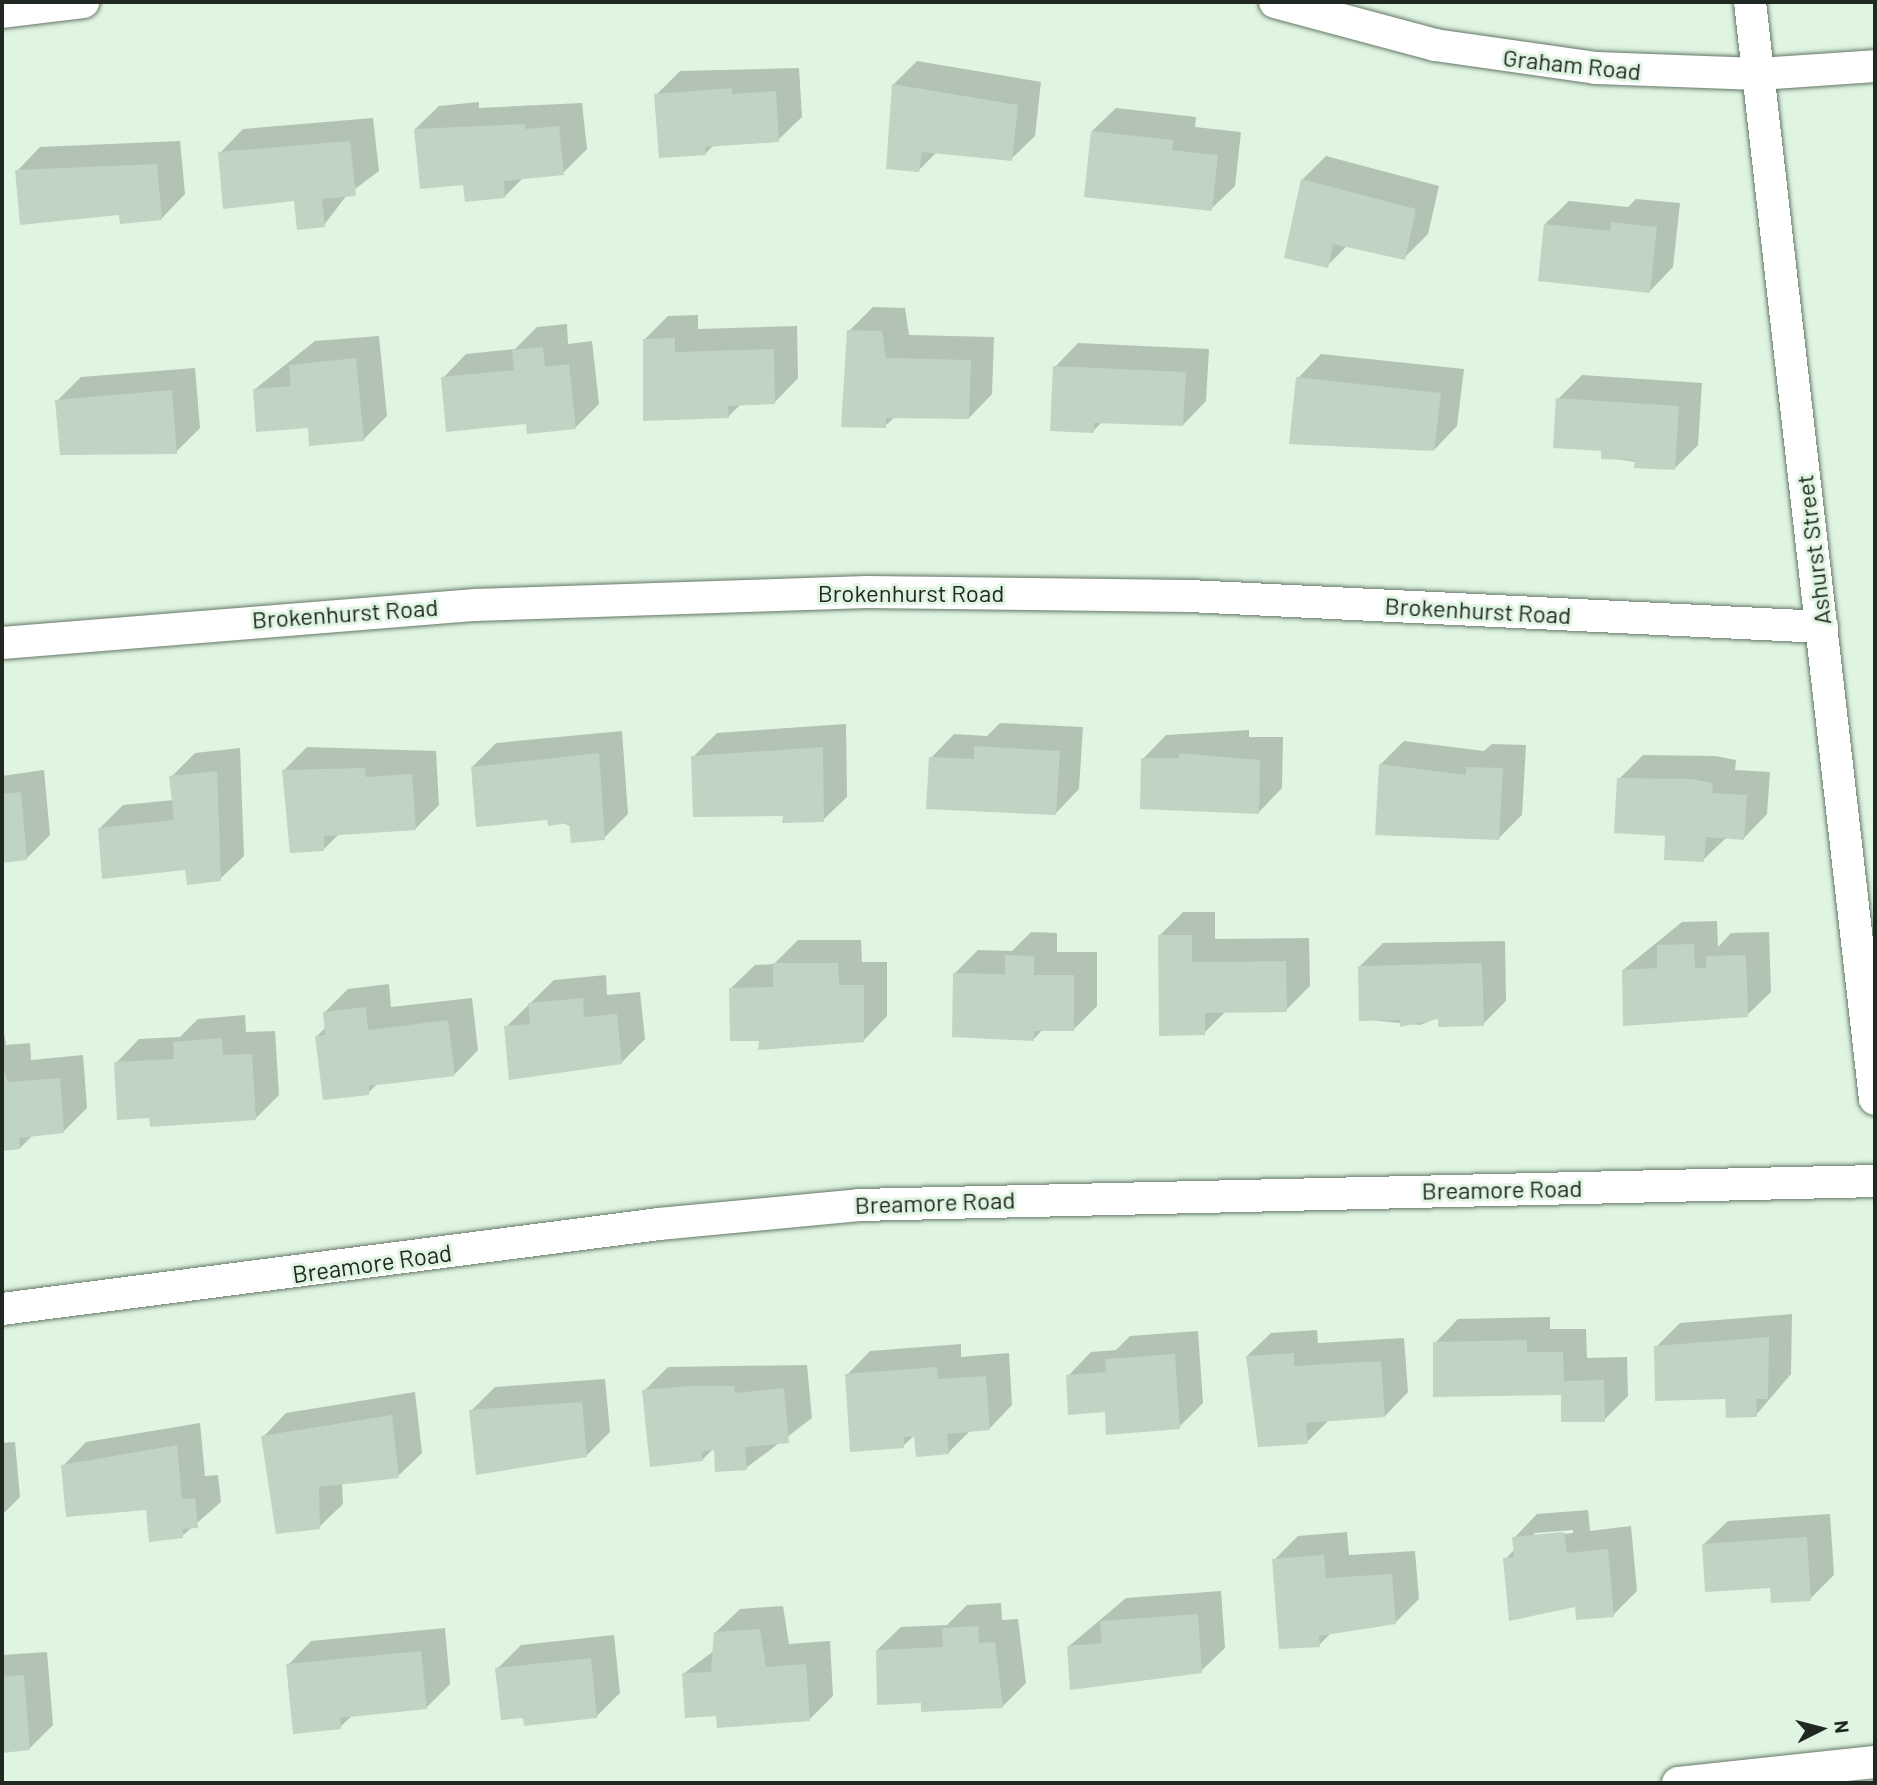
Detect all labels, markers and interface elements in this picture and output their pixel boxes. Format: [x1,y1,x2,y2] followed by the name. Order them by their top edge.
[1502,42,1642,86] street label: Graham Road
[1789,473,1837,627] street label: Ashurst Street
[818,579,1004,607] street label: Brokenhurst Road
[1384,591,1572,629] street label: Brokenhurst Road
[251,592,439,634] street label: Brokenhurst Road
[1421,1173,1583,1205] street label: Breamore Road
[854,1185,1016,1219] street label: Breamore Road
[290,1238,454,1288] street label: Breamore Road
[1786,1694,1856,1764] north arrow
[1830,1719,1854,1734] text: N

